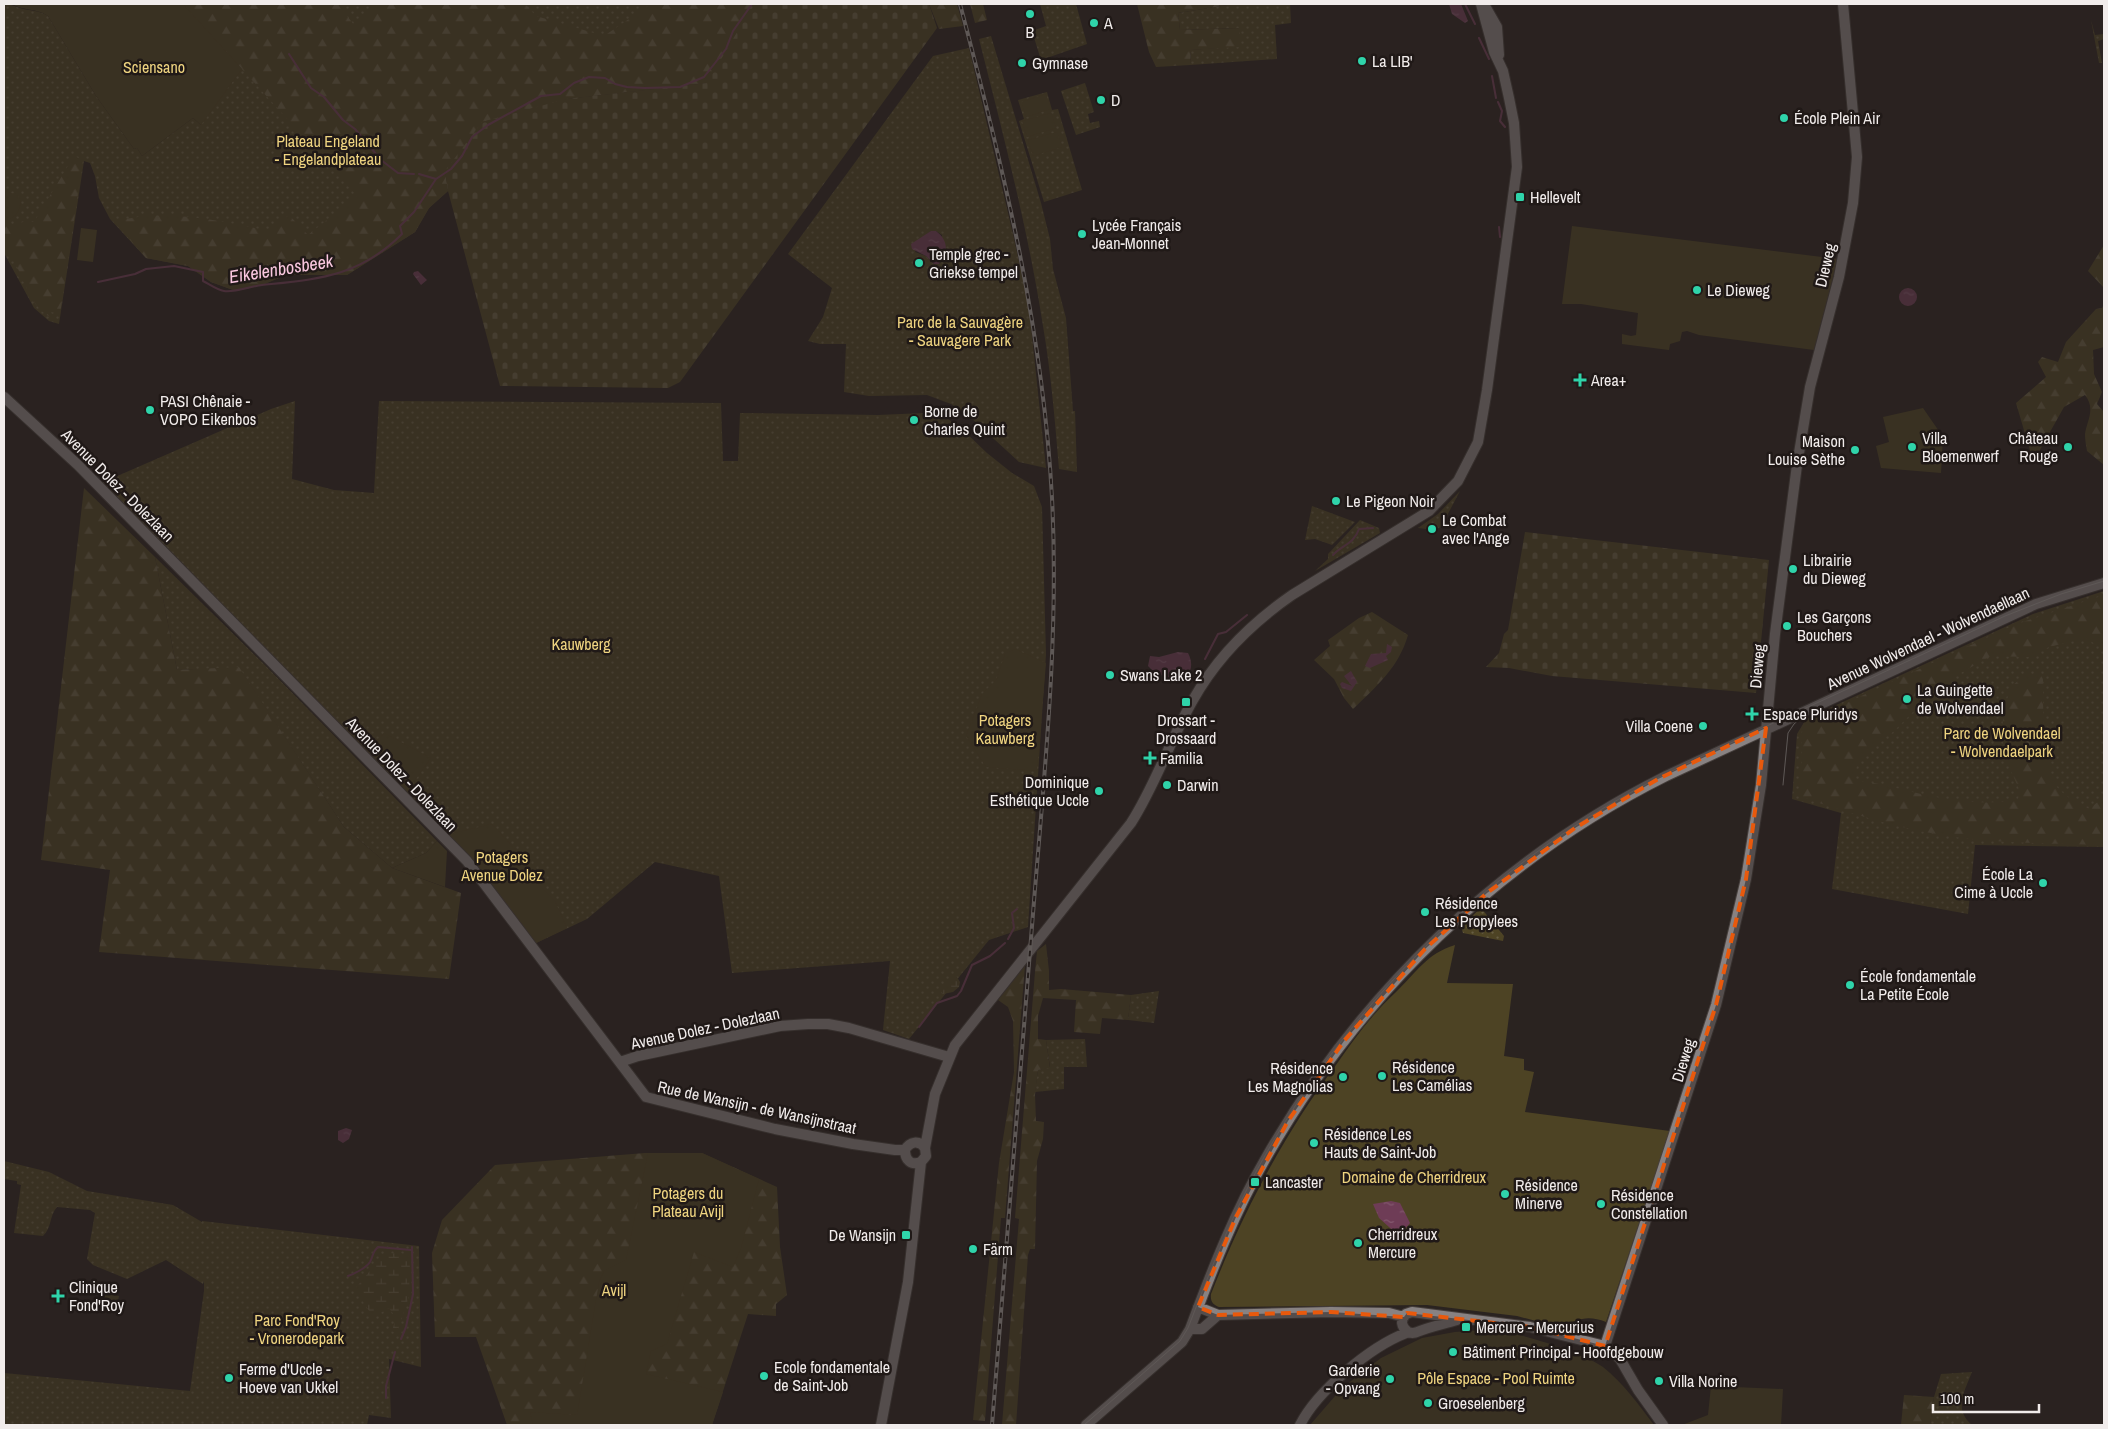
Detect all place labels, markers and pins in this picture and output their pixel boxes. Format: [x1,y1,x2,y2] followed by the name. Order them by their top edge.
[1024,8,1036,20] marker: B
[1103,12,1113,34] place label: A
[1088,17,1100,29] marker: A
[1026,21,1035,43] place label: B
[1372,50,1412,72] place label: La LIB'
[1032,52,1088,74] place label: Gymnase
[1356,55,1368,67] marker: La LIB'
[1016,57,1028,69] marker: Gymnase
[1111,89,1120,111] place label: D
[1095,94,1107,106] marker: D
[1794,107,1881,129] place label: École Plein Air
[1778,112,1790,124] marker: École Plein Air
[1530,186,1581,208] place label: Hellevelt
[1514,191,1526,203] marker: Hellevelt
[1092,214,1181,254] place label: Lycée Français Jean-Monnet
[1076,228,1088,240] marker: Lycée Français Jean-Monnet
[929,243,1018,283] place label: Temple grec - Griekse tempel
[913,257,925,269] marker: Temple grec - Griekse tempel
[1707,279,1770,301] place label: Le Dieweg
[1691,284,1703,296] marker: Le Dieweg
[1590,369,1626,391] place label: Area+
[1573,373,1587,387] marker: Area+
[160,390,256,430] place label: PASI Chênaie - VOPO Eikenbos
[924,400,1005,440] place label: Borne de Charles Quint
[144,404,156,416] marker: PASI Chênaie - VOPO Eikenbos
[908,414,920,426] marker: Borne de Charles Quint
[1922,427,1999,467] place label: Villa Bloemenwerf
[2008,427,2058,467] place label: Château Rouge
[1768,430,1845,470] place label: Maison Louise Sèthe
[1906,441,1918,453] marker: Villa Bloemenwerf
[2062,441,2074,453] marker: Château Rouge
[1849,444,1861,456] marker: Maison Louise Sèthe
[1346,490,1435,512] place label: Le Pigeon Noir
[1330,495,1342,507] marker: Le Pigeon Noir
[1442,509,1509,549] place label: Le Combat avec l'Ange
[1426,523,1438,535] marker: Le Combat avec l'Ange
[1803,549,1866,589] place label: Librairie du Dieweg
[1787,563,1799,575] marker: Librairie du Dieweg
[1797,606,1871,646] place label: Les Garçons Bouchers
[1781,620,1793,632] marker: Les Garçons Bouchers
[1120,664,1202,686] place label: Swans Lake 2
[1104,669,1116,681] marker: Swans Lake 2
[1917,679,2004,719] place label: La Guingette de Wolvendael
[1901,693,1913,705] marker: La Guingette de Wolvendael
[1180,696,1192,708] marker: Drossart - Drossaard
[1763,703,1858,725] place label: Espace Pluridys
[1745,707,1759,721] marker: Espace Pluridys
[1156,709,1216,749] place label: Drossart - Drossaard
[1625,715,1693,737] place label: Villa Coene
[1697,720,1709,732] marker: Villa Coene
[1160,747,1204,769] place label: Familia
[1144,752,1156,764] marker: Familia
[990,771,1089,811] place label: Dominique Esthétique Uccle
[1177,774,1219,796] place label: Darwin
[1161,779,1173,791] marker: Darwin
[1093,785,1105,797] marker: Dominique Esthétique Uccle
[1954,863,2034,903] place label: École La Cime à Uccle
[2037,877,2049,889] marker: École La Cime à Uccle
[1435,892,1518,932] place label: Résidence Les Propylees
[1419,906,1431,918] marker: Résidence Les Propylees
[1860,965,1976,1005] place label: École fondamentale La Petite École
[1844,979,1856,991] marker: École fondamentale La Petite École
[1392,1056,1472,1096] place label: Résidence Les Camélias
[1248,1057,1333,1097] place label: Résidence Les Magnolias
[1376,1070,1388,1082] marker: Résidence Les Camélias
[1337,1071,1349,1083] marker: Résidence Les Magnolias
[1324,1123,1436,1163] place label: Résidence Les Hauts de Saint-Job
[1308,1137,1320,1149] marker: Résidence Les Hauts de Saint-Job
[1265,1171,1323,1193] place label: Lancaster
[1515,1174,1578,1214] place label: Résidence Minerve
[1249,1176,1261,1188] marker: Lancaster
[1611,1184,1688,1224] place label: Résidence Constellation
[1499,1188,1511,1200] marker: Résidence Minerve
[1595,1198,1607,1210] marker: Résidence Constellation
[1368,1223,1438,1263] place label: Cherridreux Mercure
[829,1224,896,1246] place label: De Wansijn
[900,1229,912,1241] marker: De Wansijn
[1352,1237,1364,1249] marker: Cherridreux Mercure
[983,1238,1013,1260] place label: Färm
[967,1243,979,1255] marker: Färm
[69,1276,125,1316] place label: Clinique Fond'Roy
[51,1289,65,1303] marker: Clinique Fond'Roy
[1476,1316,1594,1338] place label: Mercure - Mercurius
[1460,1321,1472,1333] marker: Mercure - Mercurius
[1463,1341,1664,1363] place label: Bâtiment Principal - Hoofdgebouw
[1447,1346,1459,1358] marker: Bâtiment Principal - Hoofdgebouw
[774,1356,890,1396] place label: Ecole fondamentale de Saint-Job
[239,1358,338,1398] place label: Ferme d'Uccle - Hoeve van Ukkel
[1326,1359,1381,1399] place label: Garderie - Opvang
[758,1370,770,1382] marker: Ecole fondamentale de Saint-Job
[1669,1370,1737,1392] place label: Villa Norine
[223,1372,235,1384] marker: Ferme d'Uccle - Hoeve van Ukkel
[1384,1373,1396,1385] marker: Garderie - Opvang
[1653,1375,1665,1387] marker: Villa Norine
[1438,1392,1525,1414] place label: Groeselenberg
[1422,1397,1434,1409] marker: Groeselenberg

